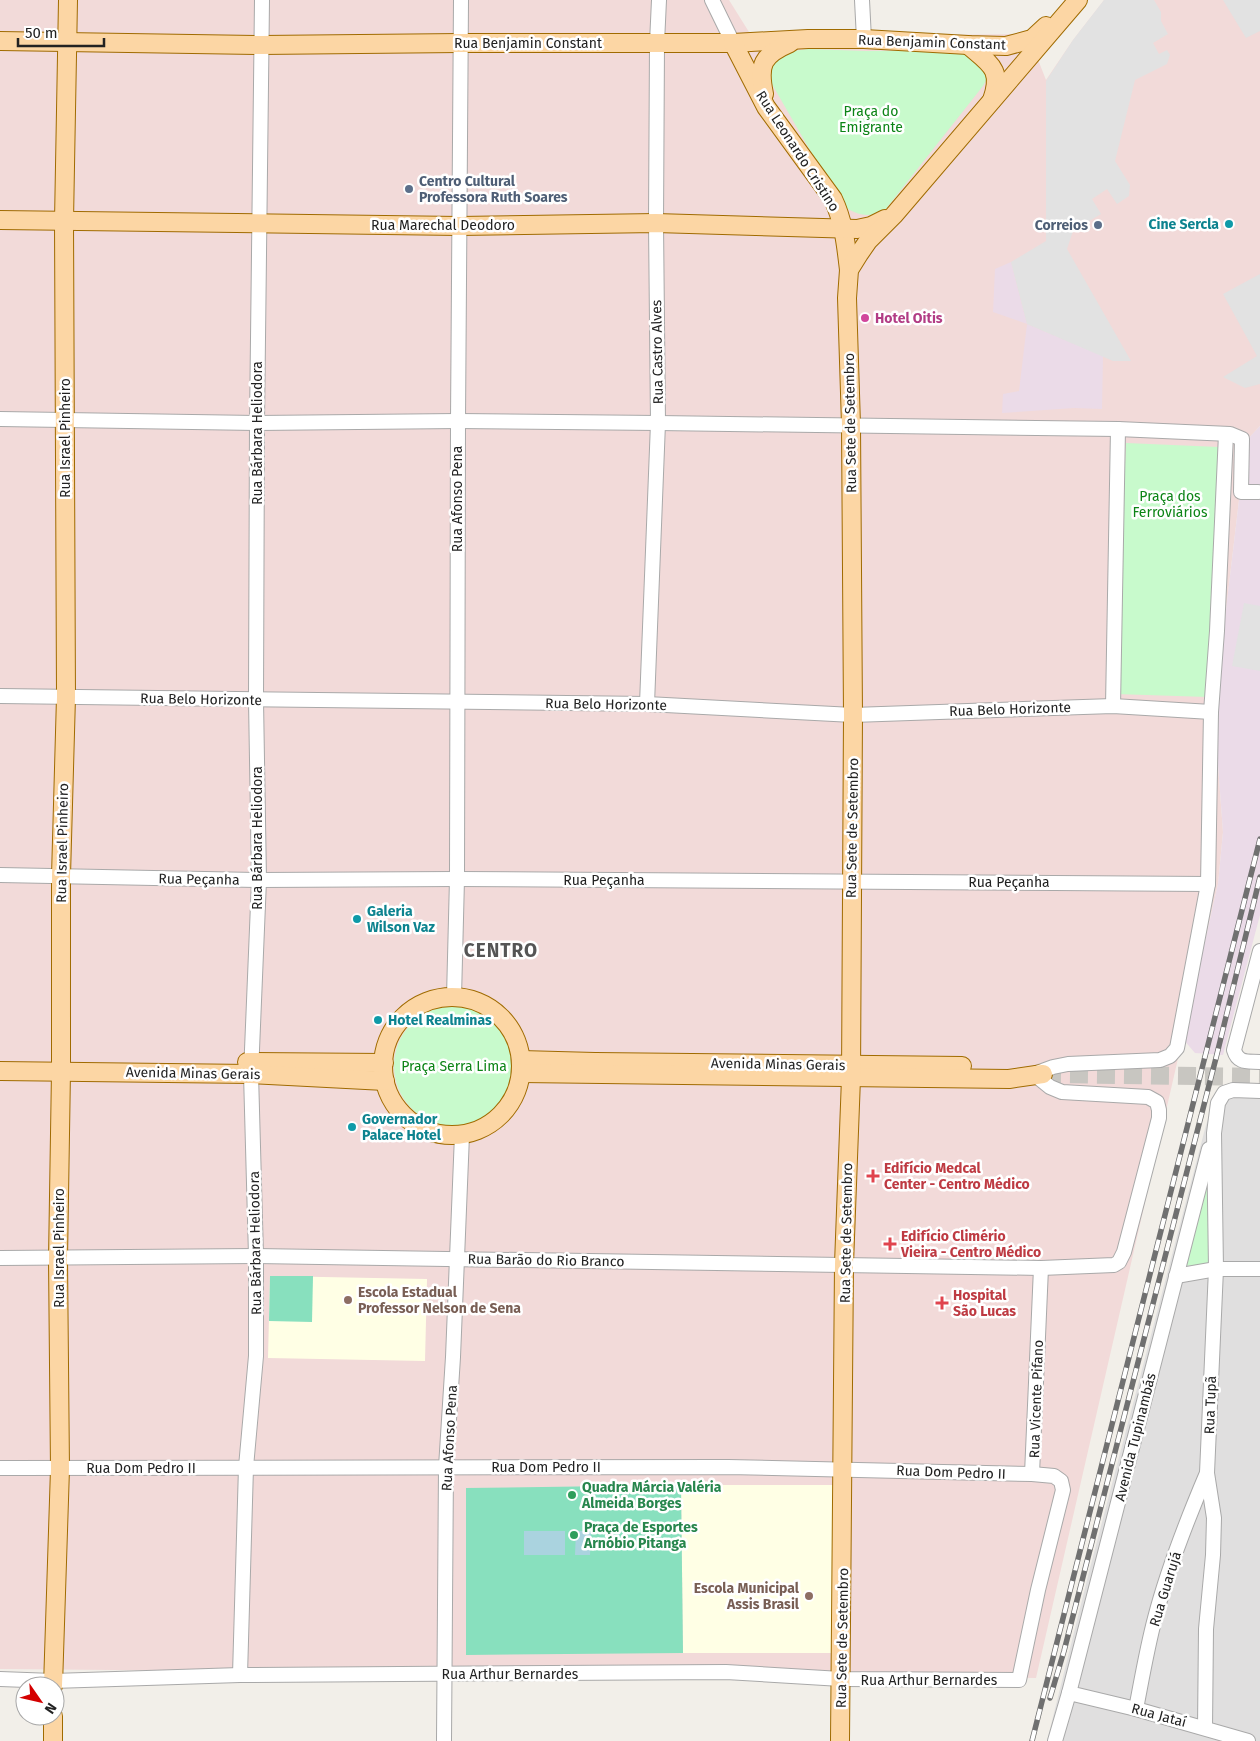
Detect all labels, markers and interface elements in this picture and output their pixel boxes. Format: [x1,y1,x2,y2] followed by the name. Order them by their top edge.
[18,15,104,47] scale bar
[25,24,58,42] text: 50 m
[858,31,1007,54] street label: Rua Benjamin Constant
[454,35,603,52] street label: Rua Benjamin Constant
[752,88,843,215] street label: Rua Leonardo Cristino
[839,103,903,136] park label: Praça do Emigrante
[419,173,568,206] place label: Centro Cultural Professora Ruth Soares
[403,183,415,195] marker: Centro Cultural Professora Ruth Soares
[1148,216,1219,233] place label: Cine Sercla
[371,217,515,234] street label: Rua Marechal Deodoro
[1035,217,1088,234] place label: Correios
[1223,218,1235,230] marker: Cine Sercla
[1092,219,1104,231] marker: Correios
[648,299,667,404] street label: Rua Castro Alves
[875,310,943,327] place label: Hotel Oitis
[859,312,871,324] marker: Hotel Oitis
[841,353,860,493] street label: Rua Sete de Setembro
[249,361,266,505] street label: Rua Bárbara Heliodora
[57,378,74,498] street label: Rua Israel Pinheiro
[449,446,466,552] street label: Rua Afonso Pena
[1132,488,1208,521] park label: Praça dos Ferroviários
[140,690,262,709] street label: Rua Belo Horizonte
[545,695,667,714] street label: Rua Belo Horizonte
[949,699,1071,720] street label: Rua Belo Horizonte
[843,758,862,898] street label: Rua Sete de Setembro
[249,766,266,910] street label: Rua Bárbara Heliodora
[53,783,72,903] street label: Rua Israel Pinheiro
[158,870,240,889] street label: Rua Peçanha
[563,872,645,889] street label: Rua Peçanha
[968,874,1050,891] street label: Rua Peçanha
[367,903,435,936] place label: Galeria Wilson Vaz
[351,913,363,925] marker: Galeria Wilson Vaz
[464,939,538,962] district label: CENTRO
[388,1012,492,1029] place label: Hotel Realminas
[372,1014,384,1026] marker: Hotel Realminas
[711,1055,846,1074] street label: Avenida Minas Gerais
[401,1058,507,1075] park label: Praça Serra Lima
[126,1064,261,1083] street label: Avenida Minas Gerais
[362,1111,442,1144] place label: Governador Palace Hotel
[346,1121,358,1133] marker: Governador Palace Hotel
[884,1160,1030,1193] place label: Edifício Medcal Center - Centro Médico
[837,1163,856,1303] street label: Rua Sete de Setembro
[866,1169,880,1183] marker: Edifício Medcal Center - Centro Médico
[246,1171,265,1315] street label: Rua Bárbara Heliodora
[51,1188,68,1308] street label: Rua Israel Pinheiro
[900,1228,1041,1261] place label: Edifício Climério Vieira - Centro Médico
[883,1237,897,1251] marker: Edifício Climério Vieira - Centro Médico
[467,1251,625,1270] street label: Rua Barão do Rio Branco
[358,1284,521,1317] place label: Escola Estadual Professor Nelson de Sena
[953,1287,1016,1320] place label: Hospital São Lucas
[342,1294,354,1306] marker: Escola Estadual Professor Nelson de Sena
[935,1296,949,1310] marker: Hospital São Lucas
[1026,1339,1047,1459] street label: Rua Vicente Pifano
[1111,1371,1160,1503] street label: Avenida Tupinambás
[1201,1375,1220,1435] street label: Rua Tupã
[438,1384,461,1492] street label: Rua Afonso Pena
[491,1459,601,1476] street label: Rua Dom Pedro II
[86,1460,196,1477] street label: Rua Dom Pedro II
[896,1462,1006,1483] street label: Rua Dom Pedro II
[581,1479,722,1512] place label: Quadra Márcia Valéria Almeida Borges
[566,1489,578,1501] marker: Quadra Márcia Valéria Almeida Borges
[583,1519,698,1552] place label: Praça de Esportes Arnóbio Pitanga
[568,1529,580,1541] marker: Praça de Esportes Arnóbio Pitanga
[1146,1550,1185,1629] street label: Rua Guarujá
[833,1568,852,1708] street label: Rua Sete de Setembro
[694,1580,800,1613] place label: Escola Municipal Assis Brasil
[803,1590,815,1602] marker: Escola Municipal Assis Brasil
[442,1666,579,1683] street label: Rua Arthur Bernardes
[861,1672,998,1689] street label: Rua Arthur Bernardes
[15,1676,65,1726] north arrow
[41,1699,60,1717] text: N
[1129,1700,1188,1731] street label: Rua Jataí

